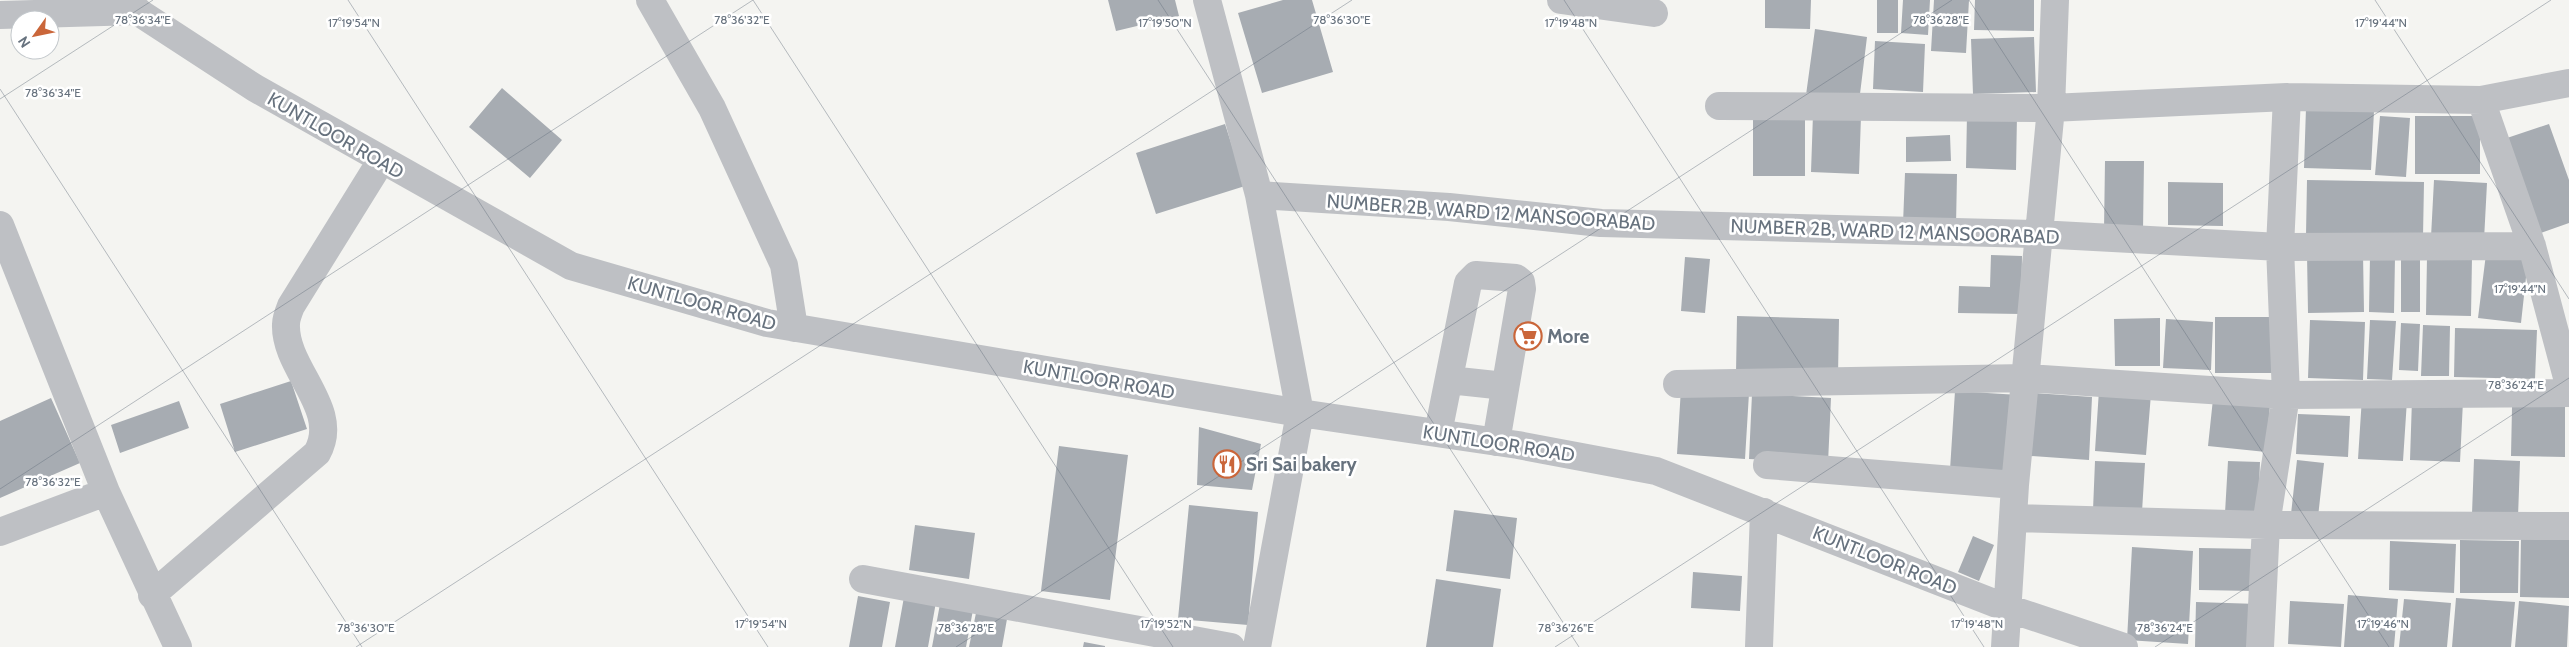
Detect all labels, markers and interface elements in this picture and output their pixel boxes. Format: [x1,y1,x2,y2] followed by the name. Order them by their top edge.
[10,10,60,60] north arrow
[115,12,171,27] text: 78°36'34"E
[714,12,770,27] text: 78°36'32"E
[1313,12,1371,27] text: 78°36'30"E
[1913,12,1969,27] text: 78°36'28"E
[328,15,380,30] text: 17°19'54"N
[1138,15,1192,30] text: 17°19'50"N
[1545,15,1597,30] text: 17°19'48"N
[2355,15,2407,30] text: 17°19'44"N
[14,33,34,51] text: N
[25,85,81,100] text: 78°36'34"E
[264,87,408,184] street label: KUNTLOOR ROAD
[1326,190,1656,235] street label: NUMBER 2B, WARD 12 MANSOORABAD
[1730,214,2060,249] street label: NUMBER 2B, WARD 12 MANSOORABAD
[625,271,779,336] street label: KUNTLOOR ROAD
[2494,281,2546,296] text: 17°19'44"N
[1513,321,1543,351] supermarket icon: More
[1547,325,1590,348] place label: More
[1021,355,1177,404] street label: KUNTLOOR ROAD
[2488,377,2544,392] text: 78°36'24"E
[1421,420,1577,467] street label: KUNTLOOR ROAD
[1212,449,1242,479] restaurant icon: Sri Sai bakery
[1246,453,1358,476] place label: Sri Sai bakery
[25,474,81,489] text: 78°36'32"E
[1809,521,1960,600] street label: KUNTLOOR ROAD
[735,616,787,631] text: 17°19'54"N
[1140,616,1192,631] text: 17°19'52"N
[1951,616,2003,631] text: 17°19'48"N
[2357,616,2409,631] text: 17°19'46"N
[337,620,395,635] text: 78°36'30"E
[938,620,994,635] text: 78°36'28"E
[1538,620,1594,635] text: 78°36'26"E
[2137,620,2193,635] text: 78°36'24"E

